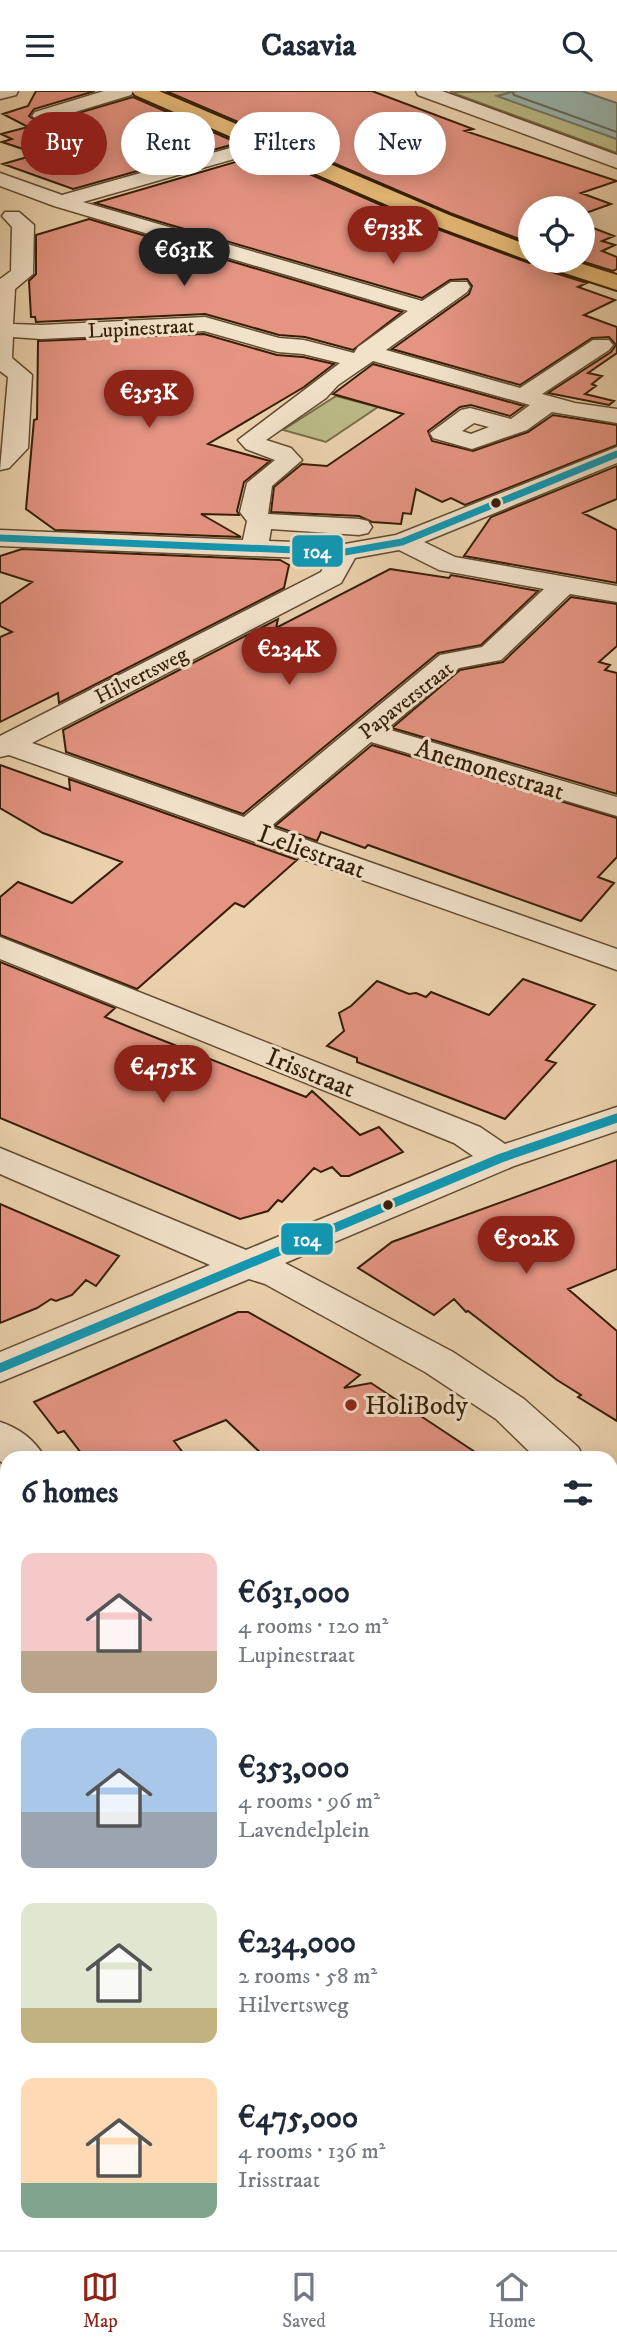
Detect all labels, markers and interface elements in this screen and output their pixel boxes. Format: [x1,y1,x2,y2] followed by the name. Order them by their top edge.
[261,26,356,66] text: Casavia
[21,27,59,65] icon: menu
[558,27,596,65] icon: search
[21,112,107,175] chip: Buy
[121,112,215,175] chip: Rent
[229,112,340,175] chip: Filters
[354,112,446,175] chip: New
[518,196,595,273] map controls
[518,196,595,273] button: locate
[344,207,442,266] pin: €733K
[364,214,422,243] text: €733K
[135,229,233,288] pin: €631K
[155,236,213,265] text: €631K
[87,313,195,345] street label: Lupinestraat
[100,371,198,430] pin: €353K
[120,378,178,407] text: €353K
[489,496,503,510] unlabelled marker
[291,534,344,568] line badge: 104
[303,541,332,564] text: 104
[240,627,338,687] pin: €234K
[258,635,320,664] text: €234K
[91,641,193,710] street label: Hilvertsweg
[354,656,459,746] street label: Papaverstraat
[411,732,568,809] street label: Anemonestraat
[253,818,370,887] street label: Leliestraat
[261,1041,360,1106] street label: Irisstraat
[114,1045,212,1105] pin: €475K
[130,1053,196,1082] text: €475K
[381,1198,395,1212] unlabelled marker
[477,1217,575,1276] pin: €502K
[280,1222,334,1256] line badge: 104
[494,1224,558,1253] text: €502K
[293,1229,322,1252] text: 104
[365,1390,468,1423] place label: HoliBody
[343,1397,359,1413] marker: HoliBody
[559,1474,597,1512] icon: filters
[21,1475,118,1512] text: 6 homes
[238,1575,350,1612] text: €631,000
[77,1581,161,1665] icon: home
[238,1612,389,1641] text: 4 rooms · 120 m²
[238,1641,355,1670] text: Lupinestraat
[238,1750,349,1787] text: €353,000
[77,1756,161,1840] icon: home
[238,1787,380,1816] text: 4 rooms · 96 m²
[238,1816,369,1845] text: Lavendelplein
[238,1925,356,1962] text: €234,000
[77,1931,161,2015] icon: home
[238,1962,377,1991] text: 2 rooms · 58 m²
[238,1991,349,2020] text: Hilvertsweg
[238,2100,358,2137] text: €475,000
[77,2106,161,2190] icon: home
[238,2137,385,2166] text: 4 rooms · 136 m²
[238,2166,320,2195] text: Irisstraat
[81,2268,119,2333] tab: Map
[282,2268,326,2333] tab: Saved
[489,2268,536,2333] tab: Home

